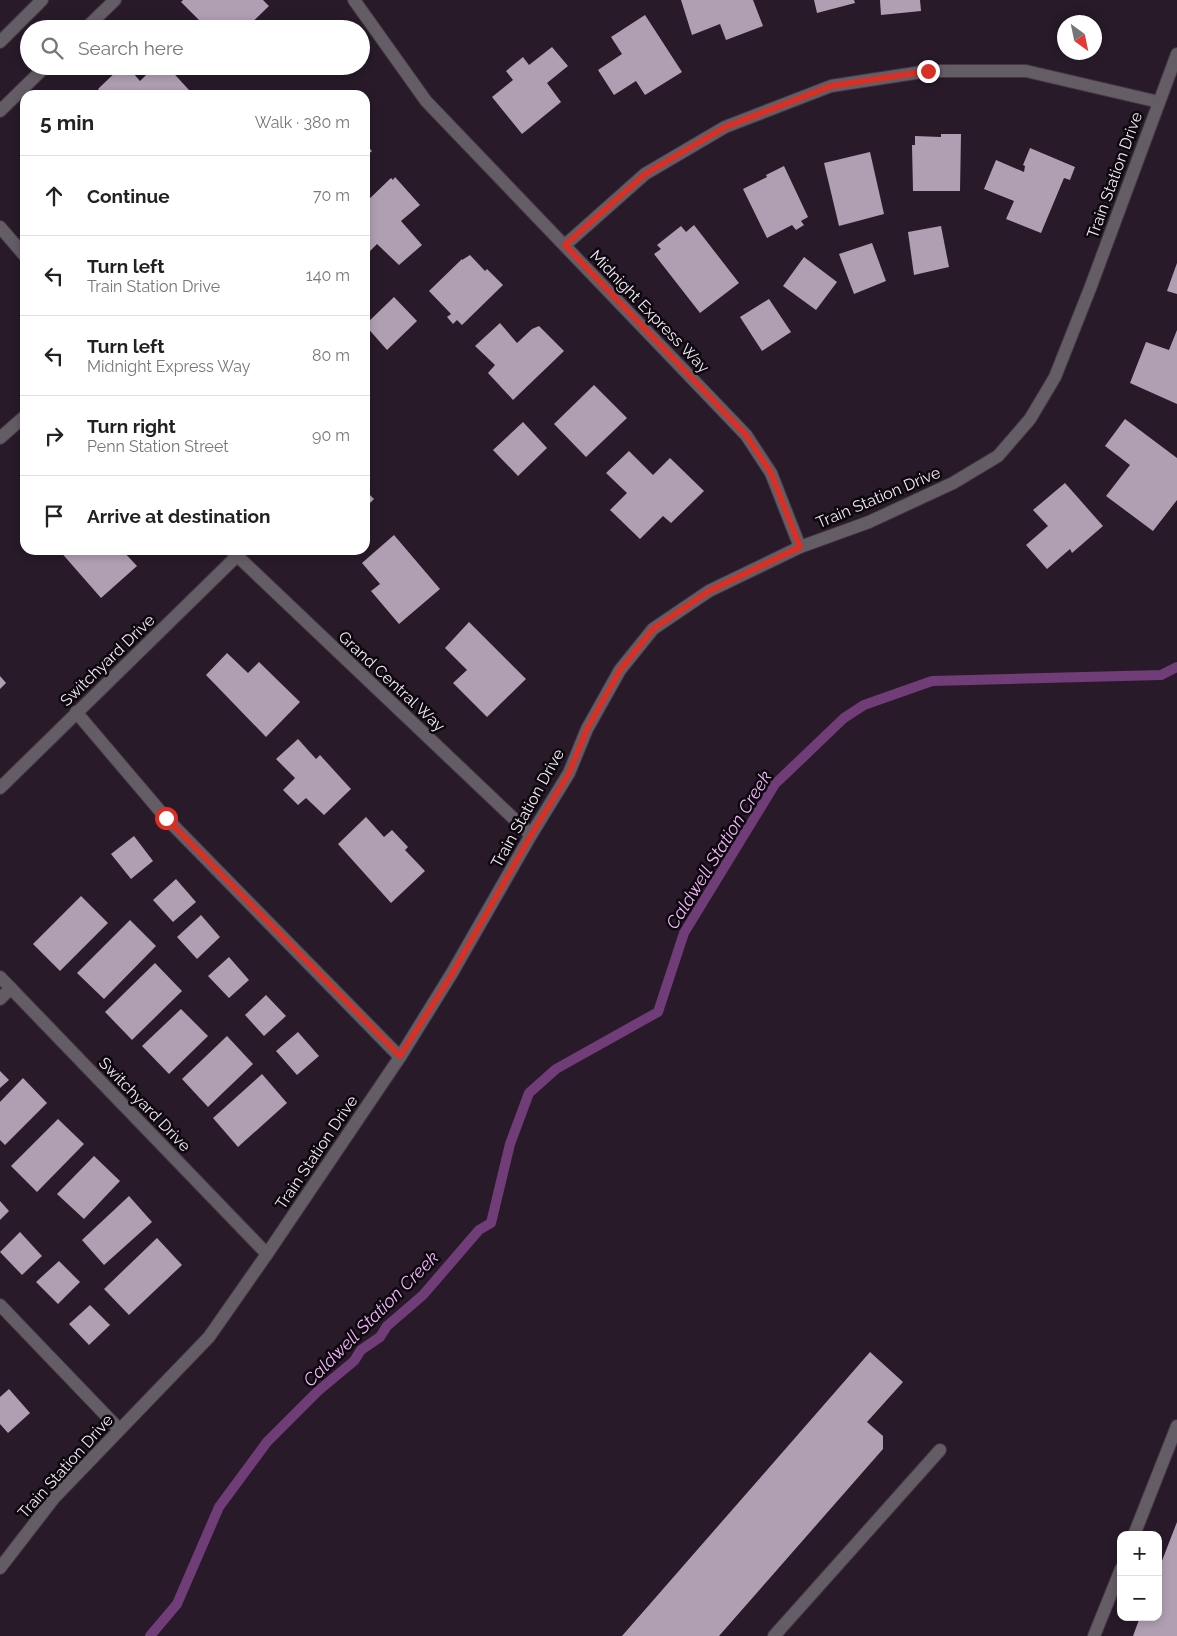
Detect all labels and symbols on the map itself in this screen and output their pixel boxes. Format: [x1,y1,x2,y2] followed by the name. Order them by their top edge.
[1057,15,1102,60] north arrow
[917,60,940,83] route end
[1083,109,1146,241] street label: Train Station Drive
[586,246,713,377] street label: Midnight Express Way
[813,463,943,532] street label: Train Station Drive
[56,611,158,710] street label: Switchyard Drive
[334,627,449,736] street label: Grand Central Way
[487,745,568,871] street label: Train Station Drive
[661,767,776,933] water label: Caldwell Station Creek
[155,807,178,830] route start
[95,1053,194,1155] street label: Switchyard Drive
[271,1092,361,1213] street label: Train Station Drive
[299,1246,443,1391] water label: Caldwell Station Creek
[14,1411,117,1522] street label: Train Station Drive

